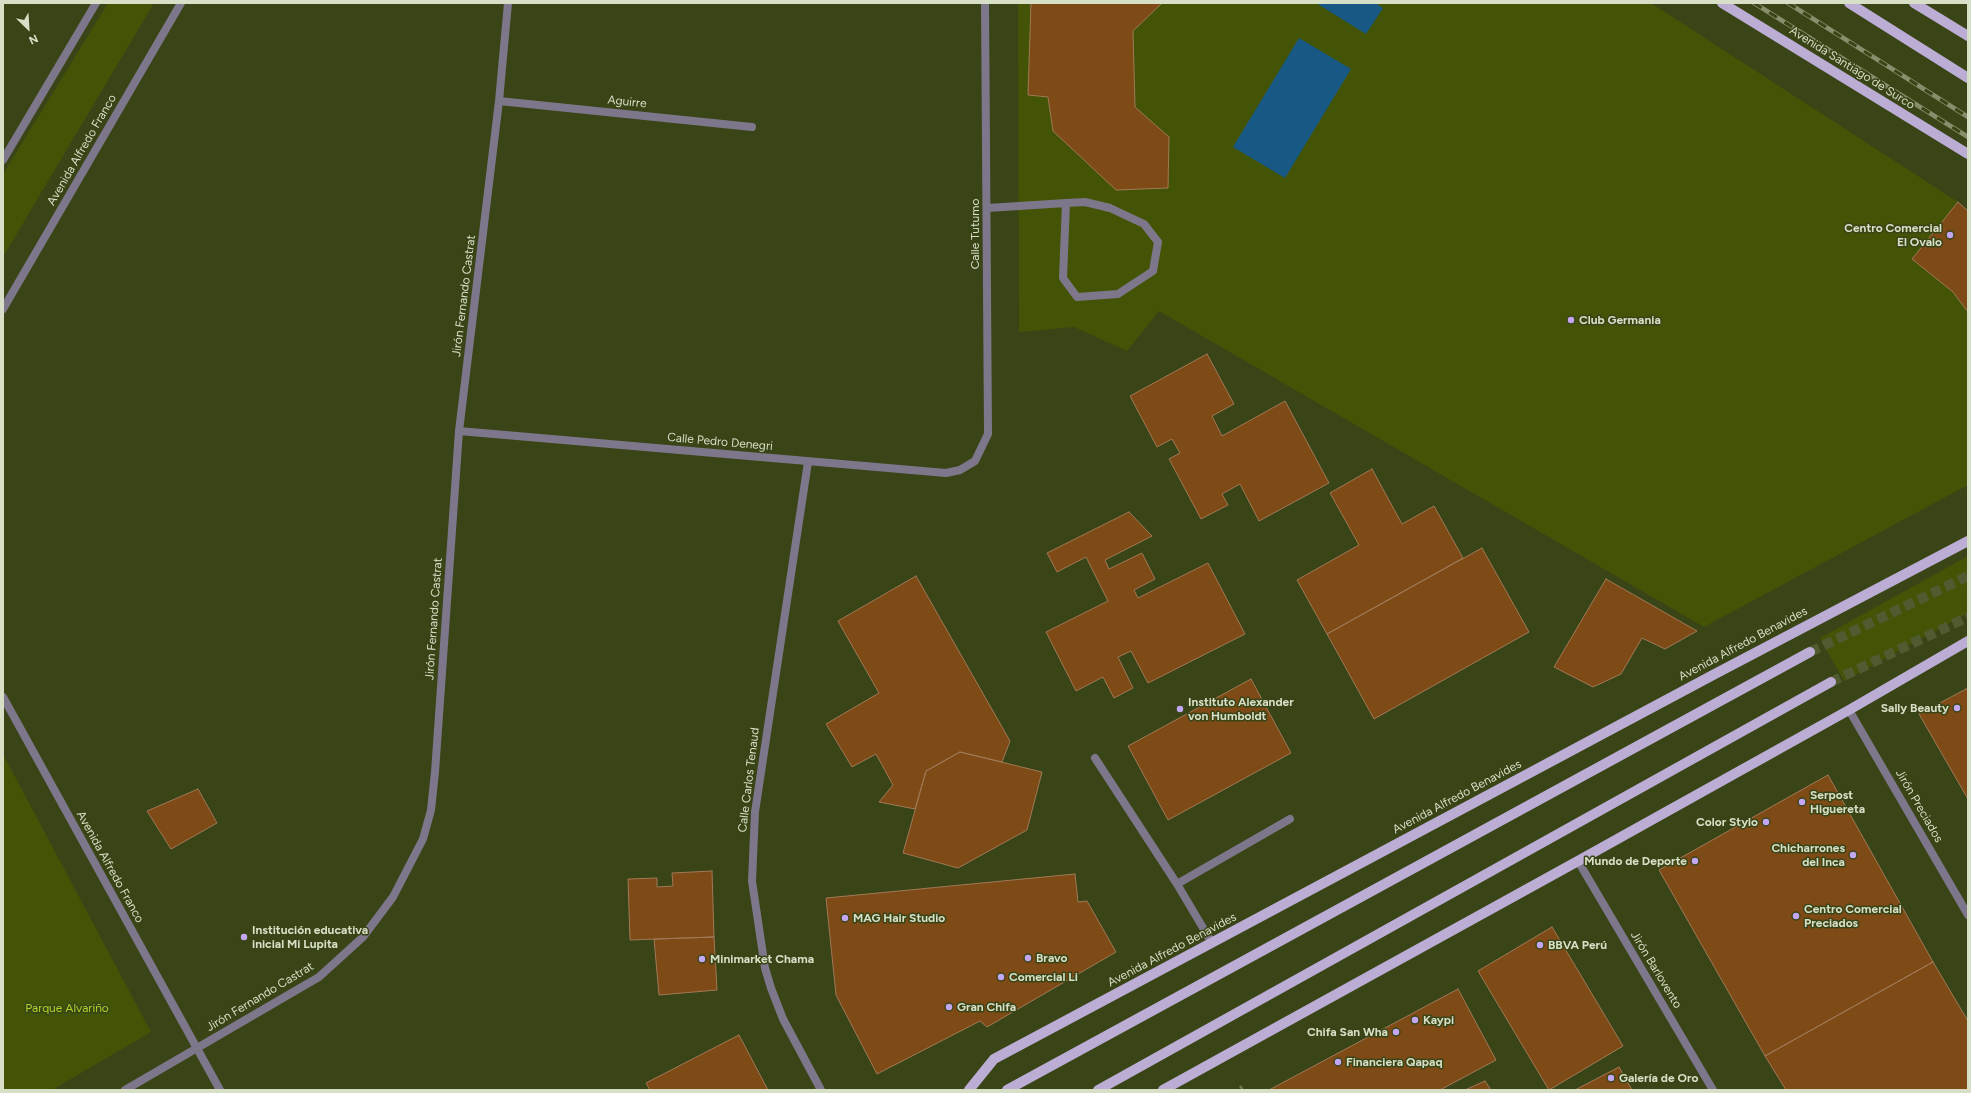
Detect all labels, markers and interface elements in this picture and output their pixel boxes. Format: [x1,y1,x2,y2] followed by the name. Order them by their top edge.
[8,8,48,48] north arrow
[1787,23,1917,113] street label: Avenida Santiago de Surco
[27,32,40,47] text: N
[44,92,120,208] street label: Avenida Alfredo Franco
[607,93,647,111] street label: Aguirre
[968,199,982,269] street label: Calle Tutumo
[1844,221,1942,249] place label: Centro Comercial El Ovalo
[1945,230,1955,240] marker: Centro Comercial El Ovalo
[449,234,479,358] street label: Jirón Fernando Castrat
[1579,313,1661,327] place label: Club Germania
[1566,315,1576,325] marker: Club Germania
[667,430,773,454] street label: Calle Pedro Denegri
[423,557,445,681] street label: Jirón Fernando Castrat
[1676,604,1810,684] street label: Avenida Alfredo Benavides
[1188,695,1294,723] place label: Instituto Alexander von Humboldt
[1881,701,1949,715] place label: Sally Beauty
[1952,703,1962,713] marker: Sally Beauty
[1175,704,1185,714] marker: Instituto Alexander von Humboldt
[735,727,763,833] street label: Calle Carlos Tenaud
[1390,757,1524,837] street label: Avenida Alfredo Benavides
[1892,767,1946,845] street label: Jirón Preciados
[1810,788,1865,816] place label: Serpost Higuereta
[1797,797,1807,807] marker: Serpost Higuereta
[73,809,147,925] street label: Avenida Alfredo Franco
[1696,815,1758,829] place label: Color Stylo
[1761,817,1771,827] marker: Color Stylo
[1771,841,1845,869] place label: Chicharrones del Inca
[1848,850,1858,860] marker: Chicharrones del Inca
[1584,854,1687,868] place label: Mundo de Deporte
[1690,856,1700,866] marker: Mundo de Deporte
[1804,902,1902,930] place label: Centro Comercial Preciados
[1105,910,1239,990] street label: Avenida Alfredo Benavides
[853,911,945,925] place label: MAG Hair Studio
[1791,911,1801,921] marker: Centro Comercial Preciados
[840,913,850,923] marker: MAG Hair Studio
[252,923,368,951] place label: Institución educativa inicial Mi Lupita
[1627,929,1685,1011] street label: Jirón Barlovento
[239,932,249,942] marker: Institución educativa inicial Mi Lupita
[1548,938,1607,952] place label: BBVA Perú
[1535,940,1545,950] marker: BBVA Perú
[1036,951,1068,965] place label: Bravo
[710,952,814,966] place label: Minimarket Chama
[1023,953,1033,963] marker: Bravo
[697,954,707,964] marker: Minimarket Chama
[204,959,316,1035] street label: Jirón Fernando Castrat
[1009,970,1078,984] place label: Comercial Li
[996,972,1006,982] marker: Comercial Li
[957,1000,1016,1014] place label: Gran Chifa
[25,1001,109,1015] park label: Parque Alvariño
[944,1002,954,1012] marker: Gran Chifa
[1423,1013,1454,1027] place label: Kaypi
[1410,1015,1420,1025] marker: Kaypi
[1307,1025,1388,1039] place label: Chifa San Wha
[1391,1027,1401,1037] marker: Chifa San Wha
[1346,1055,1443,1069] place label: Financiera Qapaq
[1333,1057,1343,1067] marker: Financiera Qapaq
[1619,1071,1698,1085] place label: Galería de Oro
[1606,1073,1616,1083] marker: Galería de Oro

